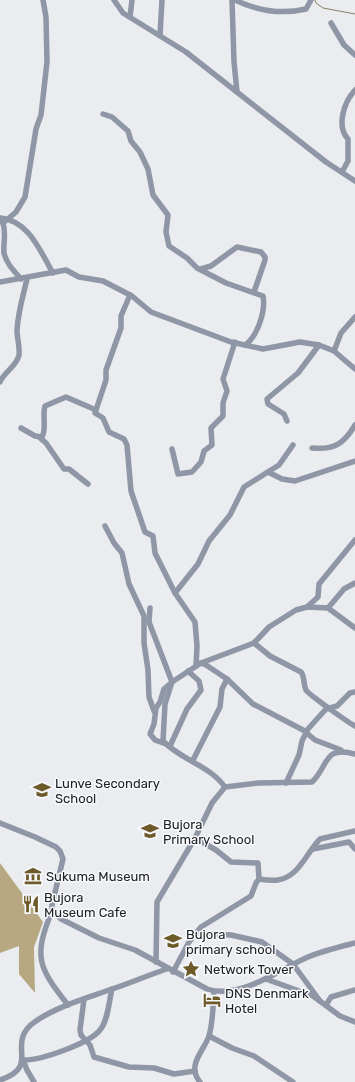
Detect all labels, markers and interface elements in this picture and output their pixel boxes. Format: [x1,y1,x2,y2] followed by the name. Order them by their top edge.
[55,776,160,806] place label: Lunve Secondary School
[32,780,52,800] school or university icon: Lunve Secondary School
[163,817,254,847] place label: Bujora Primary School
[140,821,160,841] school or university icon: Bujora Primary School
[23,866,43,886] museum icon: Sukuma Museum
[46,869,150,884] place label: Sukuma Museum
[44,890,127,920] place label: Bujora Museum Cafe
[21,894,41,914] restaurant icon: Bujora Museum Cafe
[186,927,275,957] place label: Bujora primary school
[163,931,183,951] school or university icon: Bujora primary school
[181,959,201,979] place icon: Network Tower
[204,962,294,977] place label: Network Tower
[225,986,309,1016] place label: DNS Denmark Hotel
[202,990,222,1010] hotel icon: DNS Denmark Hotel

